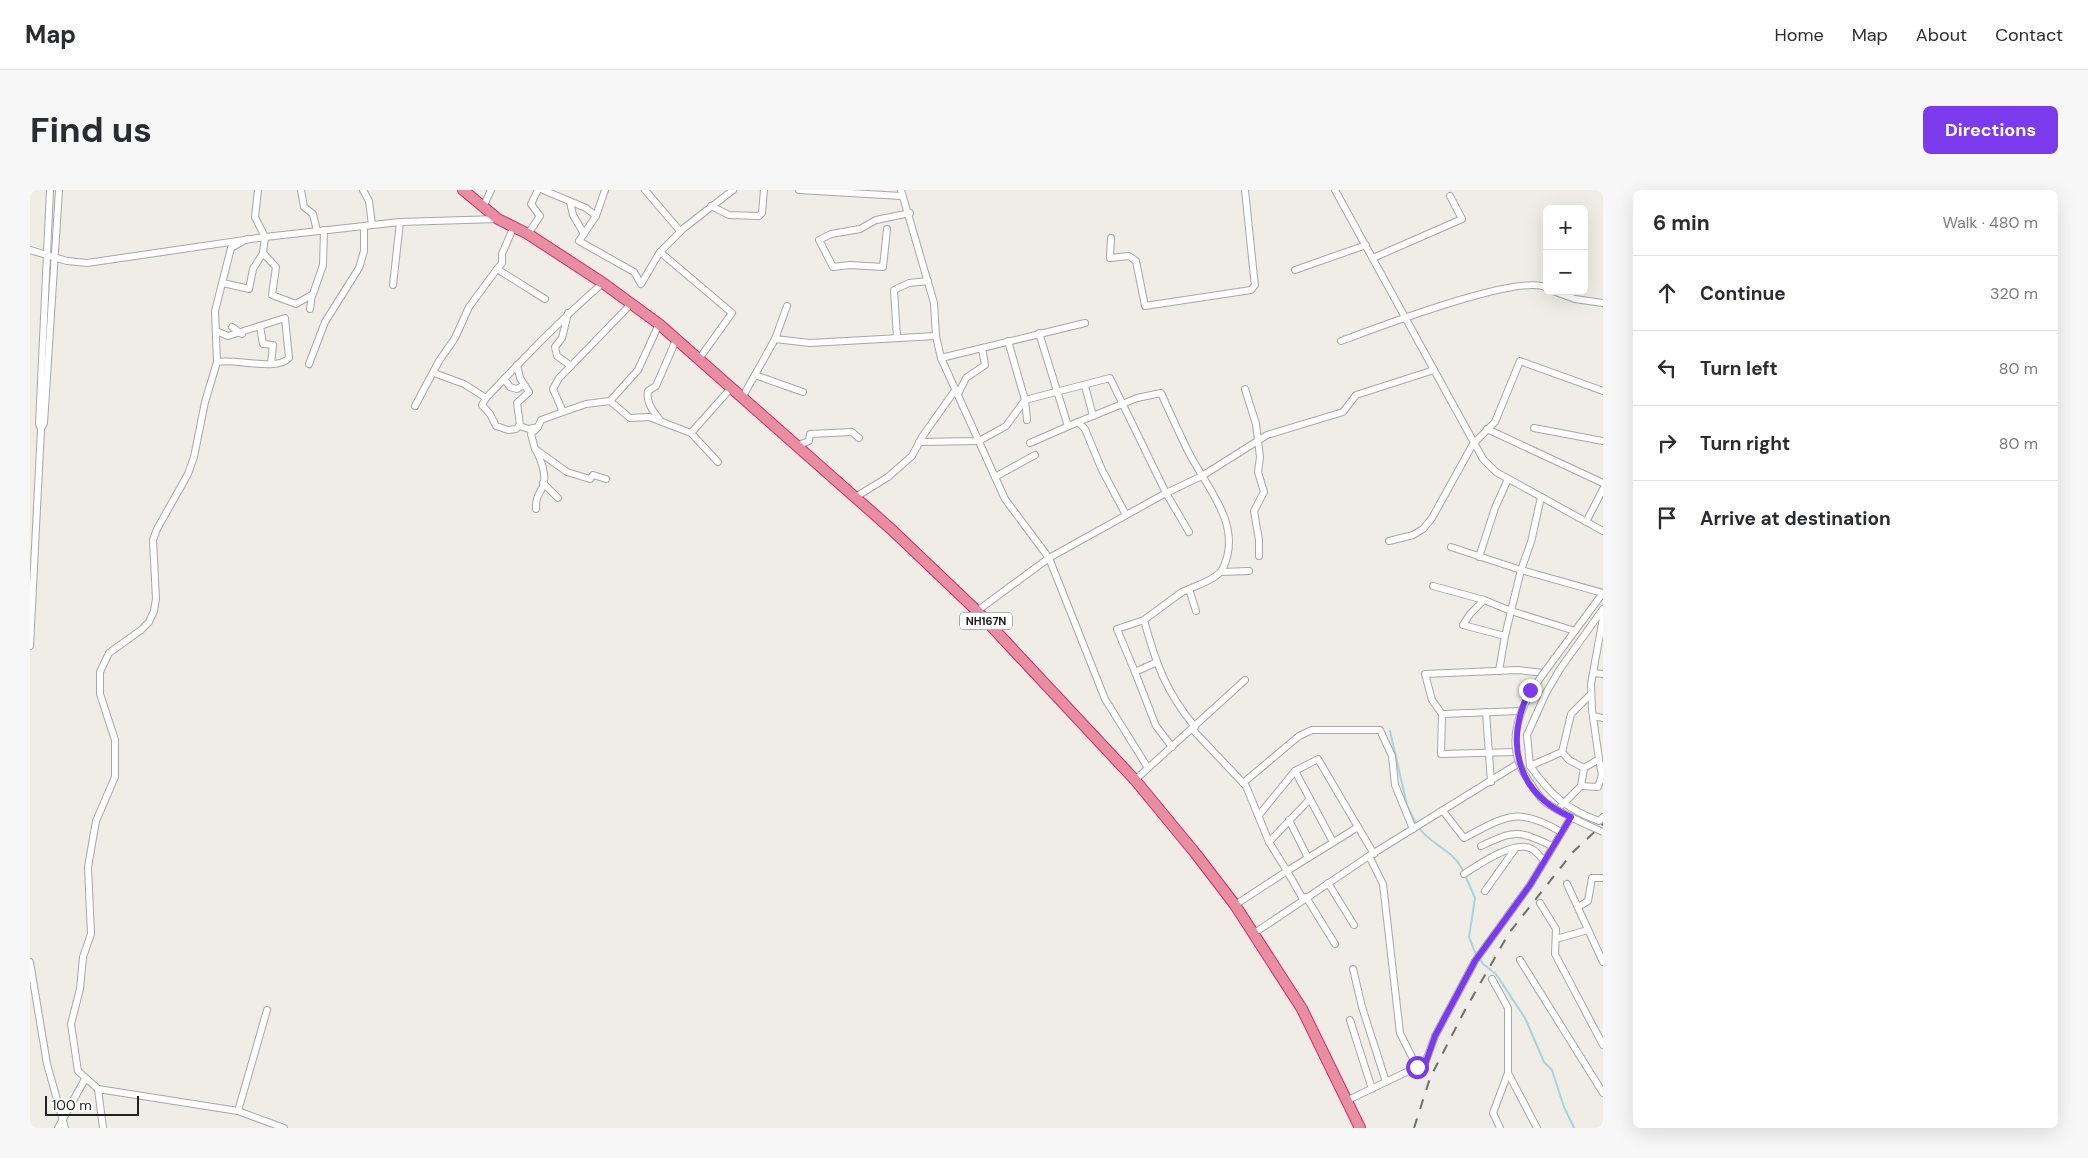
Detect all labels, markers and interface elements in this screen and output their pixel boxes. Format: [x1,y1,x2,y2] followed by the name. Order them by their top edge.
[25,19,76,50] text: Map
[1774,23,1824,47] text: Home
[1852,23,1888,47] text: Map
[1916,23,1967,47] text: About
[1995,23,2063,47] text: Contact
[1923,106,2058,154] button: Directions
[30,107,152,153] text: Find us
[1543,205,1588,295] map controls
[1543,205,1588,250] button: +
[1653,209,1710,237] text: 6 min
[1942,212,2038,233] text: Walk · 480 m
[1543,250,1588,295] button: −
[1653,279,1681,307] icon: ahead
[1700,281,1786,306] text: Continue
[1990,283,2038,304] text: 320 m
[1653,354,1681,382] icon: left
[1700,356,1778,381] text: Turn left
[1999,358,2038,379] text: 80 m
[1653,429,1681,457] icon: right
[1700,431,1790,456] text: Turn right
[1999,433,2038,454] text: 80 m
[1653,504,1681,532] icon: arrive
[1700,506,1891,531] text: Arrive at destination
[960,612,1012,630] road number: NH167N
[1519,679,1542,702] route end
[1406,1056,1429,1079] route start
[45,1093,139,1116] scale bar
[52,1096,92,1114] text: 100 m

